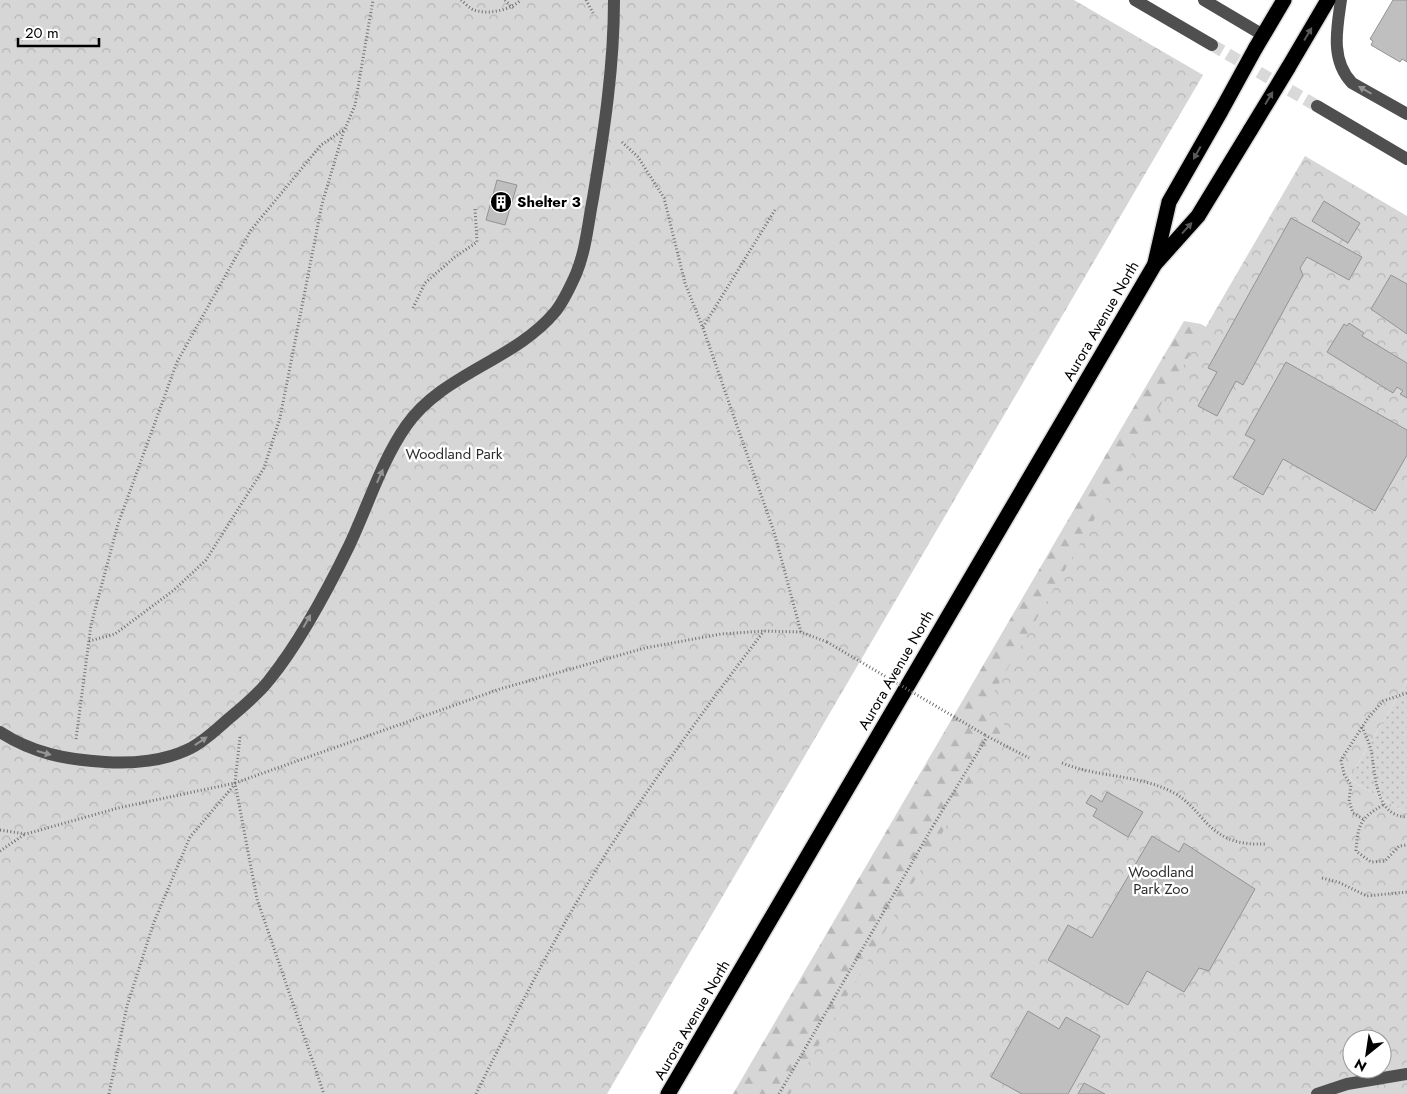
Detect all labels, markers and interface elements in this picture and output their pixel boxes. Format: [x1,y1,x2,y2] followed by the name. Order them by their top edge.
[18,15,99,47] scale bar
[25,22,59,44] text: 20 m
[1303,27,1312,40] one-way arrow
[1357,86,1372,94] one-way arrow
[1265,92,1274,105] one-way arrow
[1192,147,1201,160] one-way arrow
[489,190,513,214] building icon: Shelter 3
[517,191,581,213] place label: Shelter 3
[1182,221,1193,234] one-way arrow
[1058,257,1144,385] street label: Aurora Avenue North
[406,443,503,465] park label: Woodland Park
[377,469,385,483] one-way arrow
[853,606,939,734] street label: Aurora Avenue North
[303,614,312,627] one-way arrow
[194,736,208,746] one-way arrow
[36,749,51,757] one-way arrow
[1128,861,1194,900] park label: Woodland Park Zoo
[649,956,735,1084] street label: Aurora Avenue North
[1342,1029,1392,1079] north arrow
[1351,1054,1370,1077] text: N

